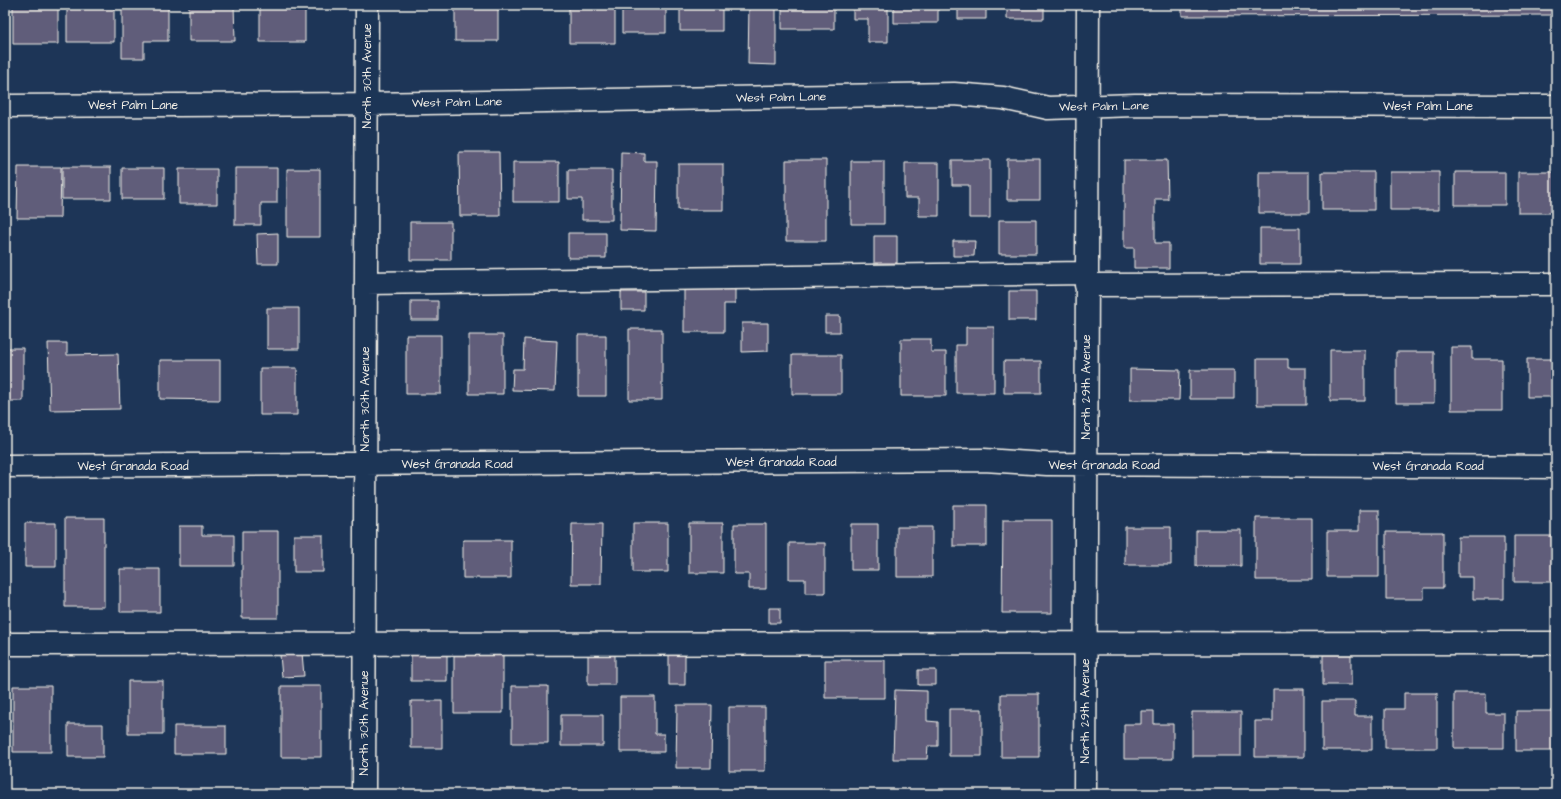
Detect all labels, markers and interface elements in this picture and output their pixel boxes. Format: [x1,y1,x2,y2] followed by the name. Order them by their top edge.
[359,23,376,128] street label: North 30th Avenue
[736,88,827,107] street label: West Palm Lane
[412,93,503,112] street label: West Palm Lane
[88,97,179,114] street label: West Palm Lane
[1059,97,1150,116] street label: West Palm Lane
[1383,98,1474,115] street label: West Palm Lane
[1078,334,1095,439] street label: North 29th Avenue
[357,346,374,451] street label: North 30th Avenue
[725,454,837,471] street label: West Granada Road
[401,456,513,473] street label: West Granada Road
[1048,457,1160,474] street label: West Granada Road
[77,458,189,475] street label: West Granada Road
[1372,458,1484,475] street label: West Granada Road
[1077,658,1094,763] street label: North 29th Avenue
[356,670,373,775] street label: North 30th Avenue

